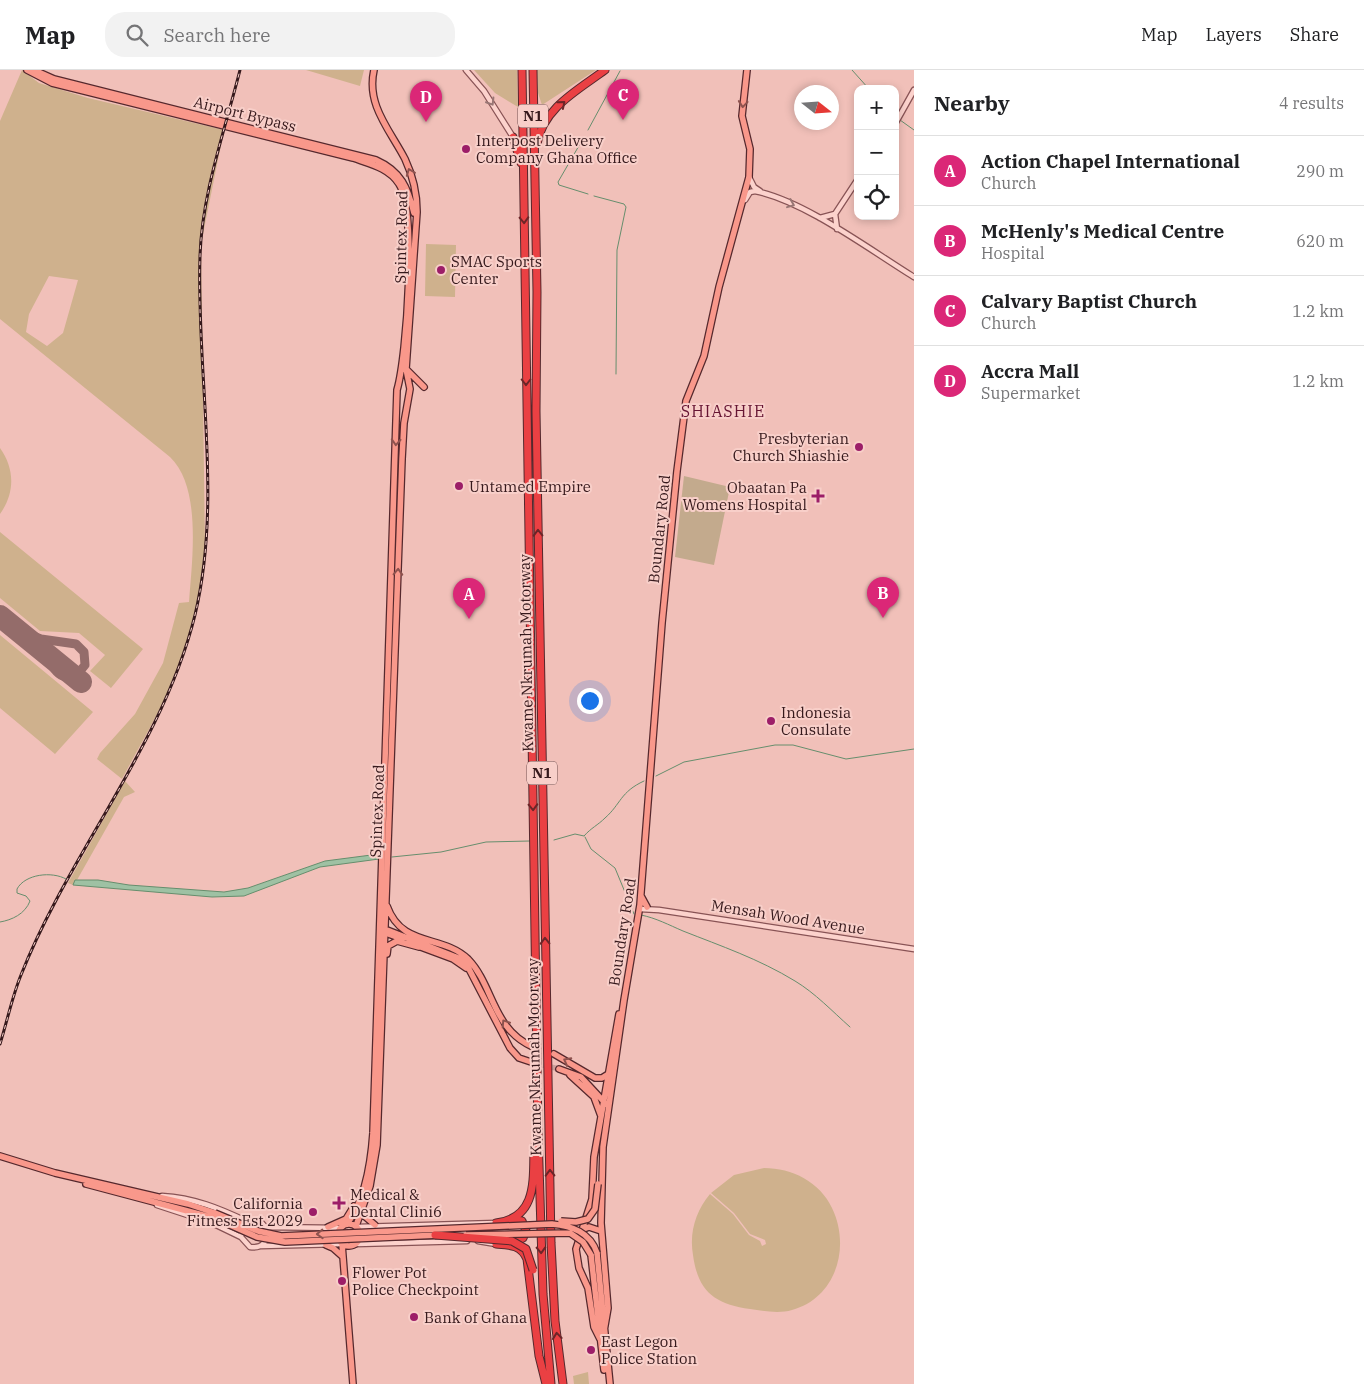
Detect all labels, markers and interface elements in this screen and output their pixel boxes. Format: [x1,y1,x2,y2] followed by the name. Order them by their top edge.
[105,12,455,57] search box
[25,19,75,51] text: Map
[123,21,151,49] icon: search
[163,23,270,47] text: Search here
[1141,23,1178,46] text: Map
[1206,23,1262,46] text: Layers
[1290,23,1339,46] text: Share
[607,79,639,120] pin: C
[410,81,442,122] pin: D
[794,85,839,130] north arrow
[854,85,899,220] map controls
[854,85,899,130] button: +
[934,89,1010,117] text: Nearby
[192,92,298,136] street label: Airport Bypass
[1279,93,1344,113] text: 4 results
[485,97,495,106] one-way arrow
[556,100,565,109] one-way arrow
[737,100,748,108] one-way arrow
[518,104,548,128] road number: N1
[854,130,899,175] button: −
[476,131,637,167] place label: Interpost Delivery Company Ghana Office
[460,143,472,155] marker: Interpost Delivery Company Ghana Office
[981,149,1240,173] text: Action Chapel International
[944,161,956,181] text: A
[1296,161,1344,181] text: 290 m
[406,168,416,177] one-way arrow
[981,173,1037,193] text: Church
[854,175,899,220] button: locate
[391,190,411,284] street label: Spintex Road
[786,198,795,209] one-way arrow
[519,216,529,224] one-way arrow
[981,219,1224,243] text: McHenly's Medical Centre
[944,231,956,251] text: B
[1296,231,1344,251] text: 620 m
[981,243,1044,263] text: Hospital
[451,252,542,288] place label: SMAC Sports Center
[435,264,447,276] marker: SMAC Sports Center
[981,289,1197,313] text: Calvary Baptist Church
[945,301,955,321] text: C
[1292,301,1344,321] text: 1.2 km
[981,313,1037,333] text: Church
[981,359,1079,383] text: Accra Mall
[944,371,956,391] text: D
[1292,371,1344,391] text: 1.2 km
[521,378,531,386] one-way arrow
[981,383,1080,403] text: Supermarket
[681,401,765,421] district label: SHIASHIE
[733,429,849,465] place label: Presbyterian Church Shiashie
[390,438,401,446] one-way arrow
[853,441,865,453] marker: Presbyterian Church Shiashie
[644,474,674,584] street label: Boundary Road
[469,477,591,496] place label: Untamed Empire
[682,478,807,514] place label: Obaatan Pa Womens Hospital
[453,480,465,492] marker: Untamed Empire
[811,489,825,503] marker: Obaatan Pa Womens Hospital
[533,529,543,537] one-way arrow
[515,554,537,752] street label: Kwame Nkrumah Motorway
[392,567,403,575] one-way arrow
[867,577,899,618] pin: B
[453,578,485,619] pin: A
[577,688,603,714] your location
[781,703,851,739] place label: Indonesia Consulate
[765,715,777,727] marker: Indonesia Consulate
[527,761,557,784] road number: N1
[366,764,388,858] street label: Spintex Road
[527,803,538,811] one-way arrow
[604,877,640,987] street label: Boundary Road
[710,895,866,939] street label: Mensah Wood Avenue
[540,937,550,944] one-way arrow
[523,958,545,1156] street label: Kwame Nkrumah Motorway
[501,1019,511,1028] one-way arrow
[563,1057,572,1067] one-way arrow
[545,1169,555,1177] one-way arrow
[350,1185,442,1221] place label: Medical & Dental Clini6
[187,1194,303,1230] place label: California Fitness Est 2029
[332,1196,346,1210] marker: Medical & Dental Clini6
[307,1206,319,1218] marker: California Fitness Est 2029
[315,1229,323,1240] one-way arrow
[536,1246,547,1254] one-way arrow
[352,1263,479,1299] place label: Flower Pot Police Checkpoint
[336,1275,348,1287] marker: Flower Pot Police Checkpoint
[424,1308,527,1327] place label: Bank of Ghana
[408,1311,420,1323] marker: Bank of Ghana
[552,1331,563,1339] one-way arrow
[601,1332,698,1368] place label: East Legon Police Station
[585,1344,597,1356] marker: East Legon Police Station

